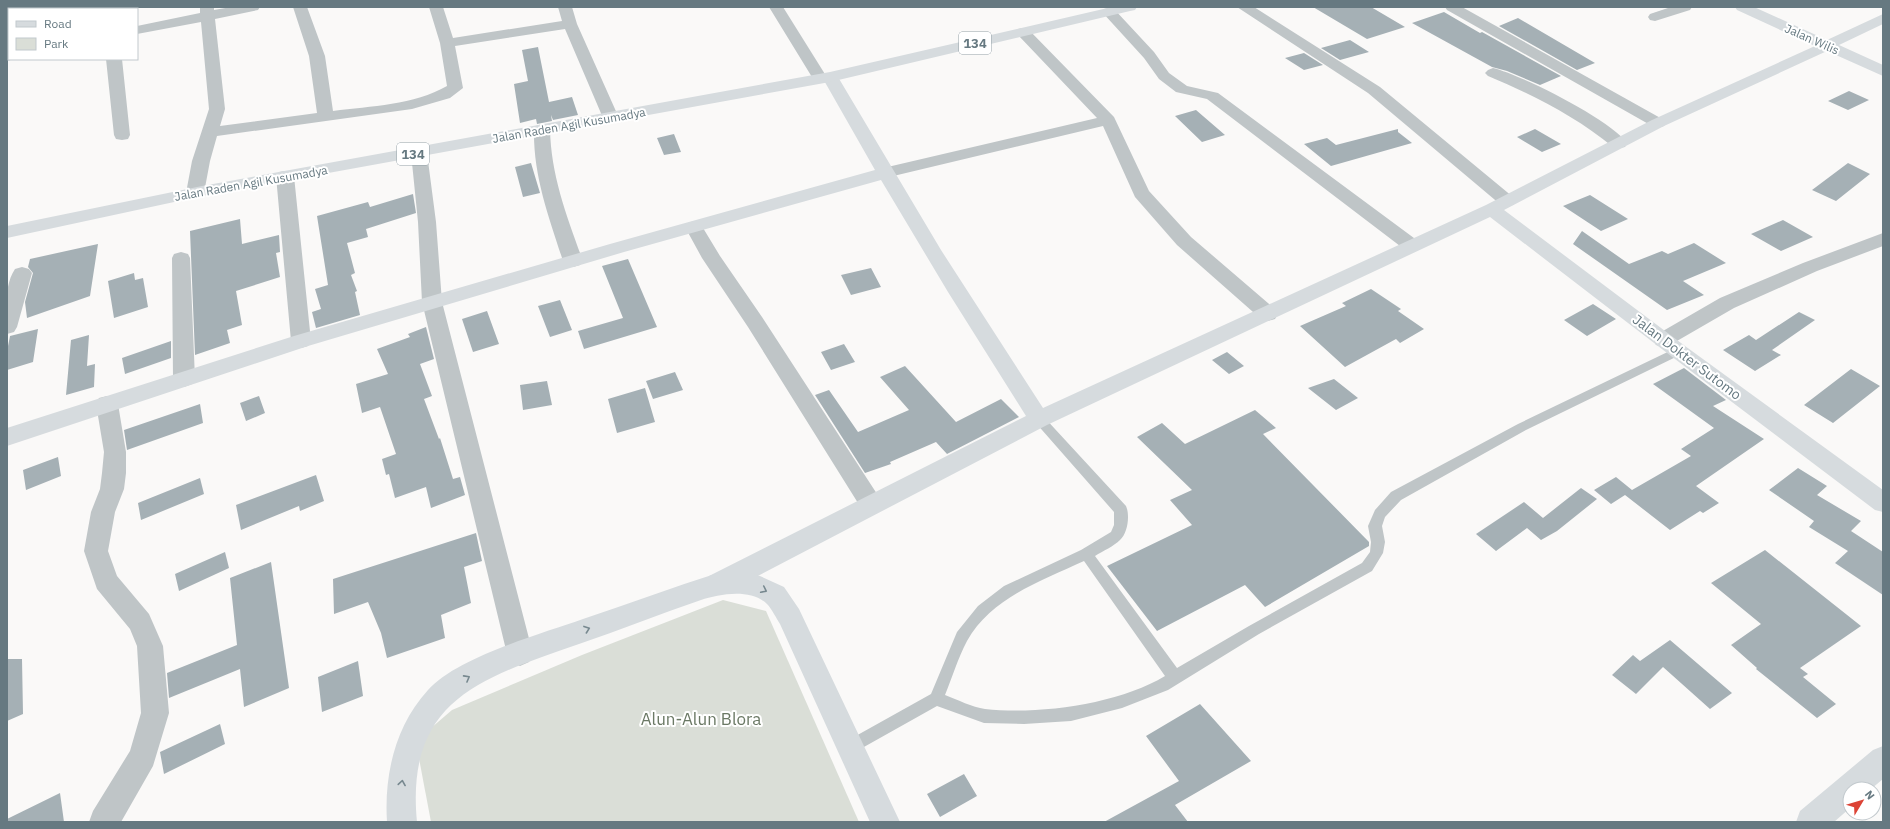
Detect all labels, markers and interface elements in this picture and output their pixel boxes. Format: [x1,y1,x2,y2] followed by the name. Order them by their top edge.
[8,8,138,60] legend
[44,16,72,31] text: Road
[1783,20,1842,58] street label: Jalan Wilis
[959,32,991,54] road number: 134
[44,36,69,51] text: Park
[491,104,647,146] street label: Jalan Raden Agil Kusumadya
[397,143,429,165] road number: 134
[173,162,329,204] street label: Jalan Raden Agil Kusumadya
[1629,310,1745,404] street label: Jalan Dokter Sutomo
[760,585,768,593] one-way arrow
[584,626,591,634] one-way arrow
[463,675,470,683] one-way arrow
[641,708,761,730] park label: Alun-Alun Blora
[397,780,405,786] one-way arrow
[1842,781,1882,821] north arrow
[1862,787,1878,802] text: N

